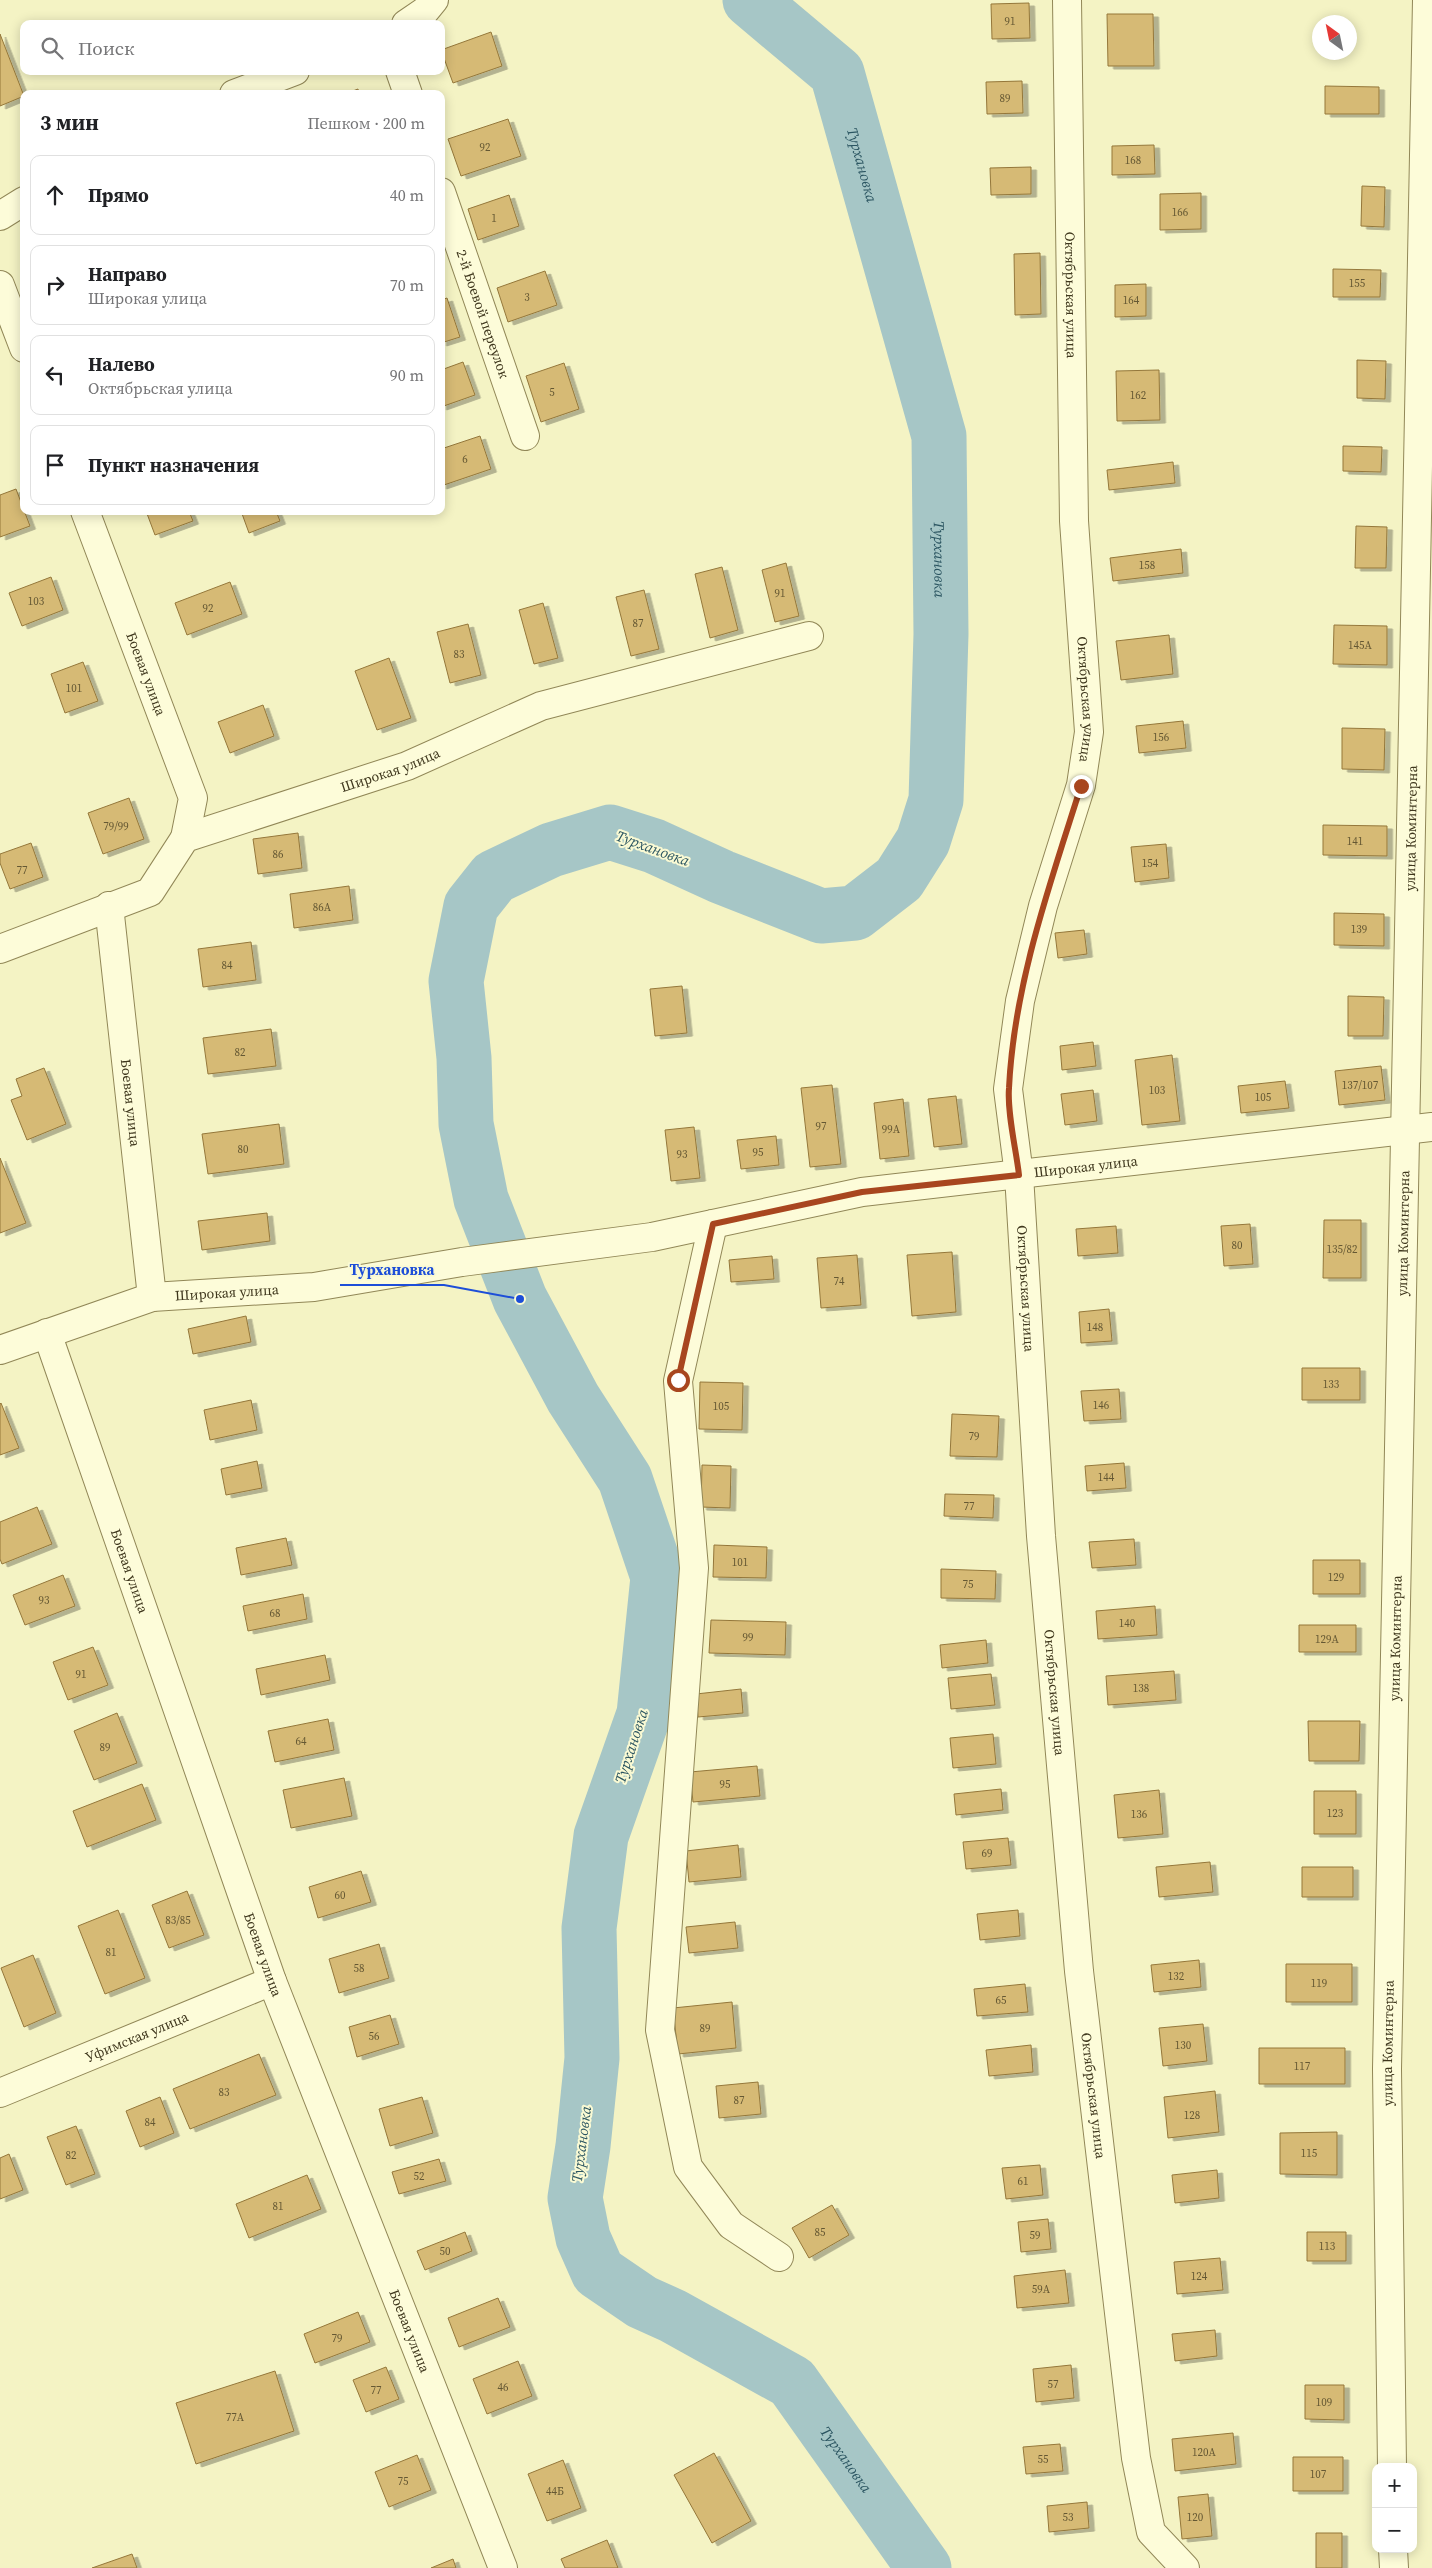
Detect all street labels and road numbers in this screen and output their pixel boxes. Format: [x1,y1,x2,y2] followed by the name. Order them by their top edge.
[1060,232,1082,359] street label: Октябрьская улица
[452,247,515,381] street label: 2-й Боевой переулок
[121,629,171,719] street label: Боевая улица
[1072,636,1099,765] street label: Октябрьская улица
[338,742,444,797] street label: Широкая улица
[1400,764,1422,891] street label: улица Коминтерна
[116,1058,145,1149] street label: Боевая улица
[1033,1151,1140,1182] street label: Широкая улица
[1392,1169,1414,1296] street label: улица Коминтерна
[1012,1225,1040,1353] street label: Октябрьская улица
[174,1279,280,1306] street label: Широкая улица
[106,1526,154,1617] street label: Боевая улица
[1384,1574,1407,1701] street label: улица Коминтерна
[1039,1629,1070,1757] street label: Октябрьская улица
[239,1910,288,2000] street label: Боевая улица
[1377,1979,1399,2106] street label: улица Коминтерна
[82,2006,192,2067] street label: Уфимская улица
[1076,2032,1111,2160] street label: Октябрьская улица
[384,2286,435,2376] street label: Боевая улица

